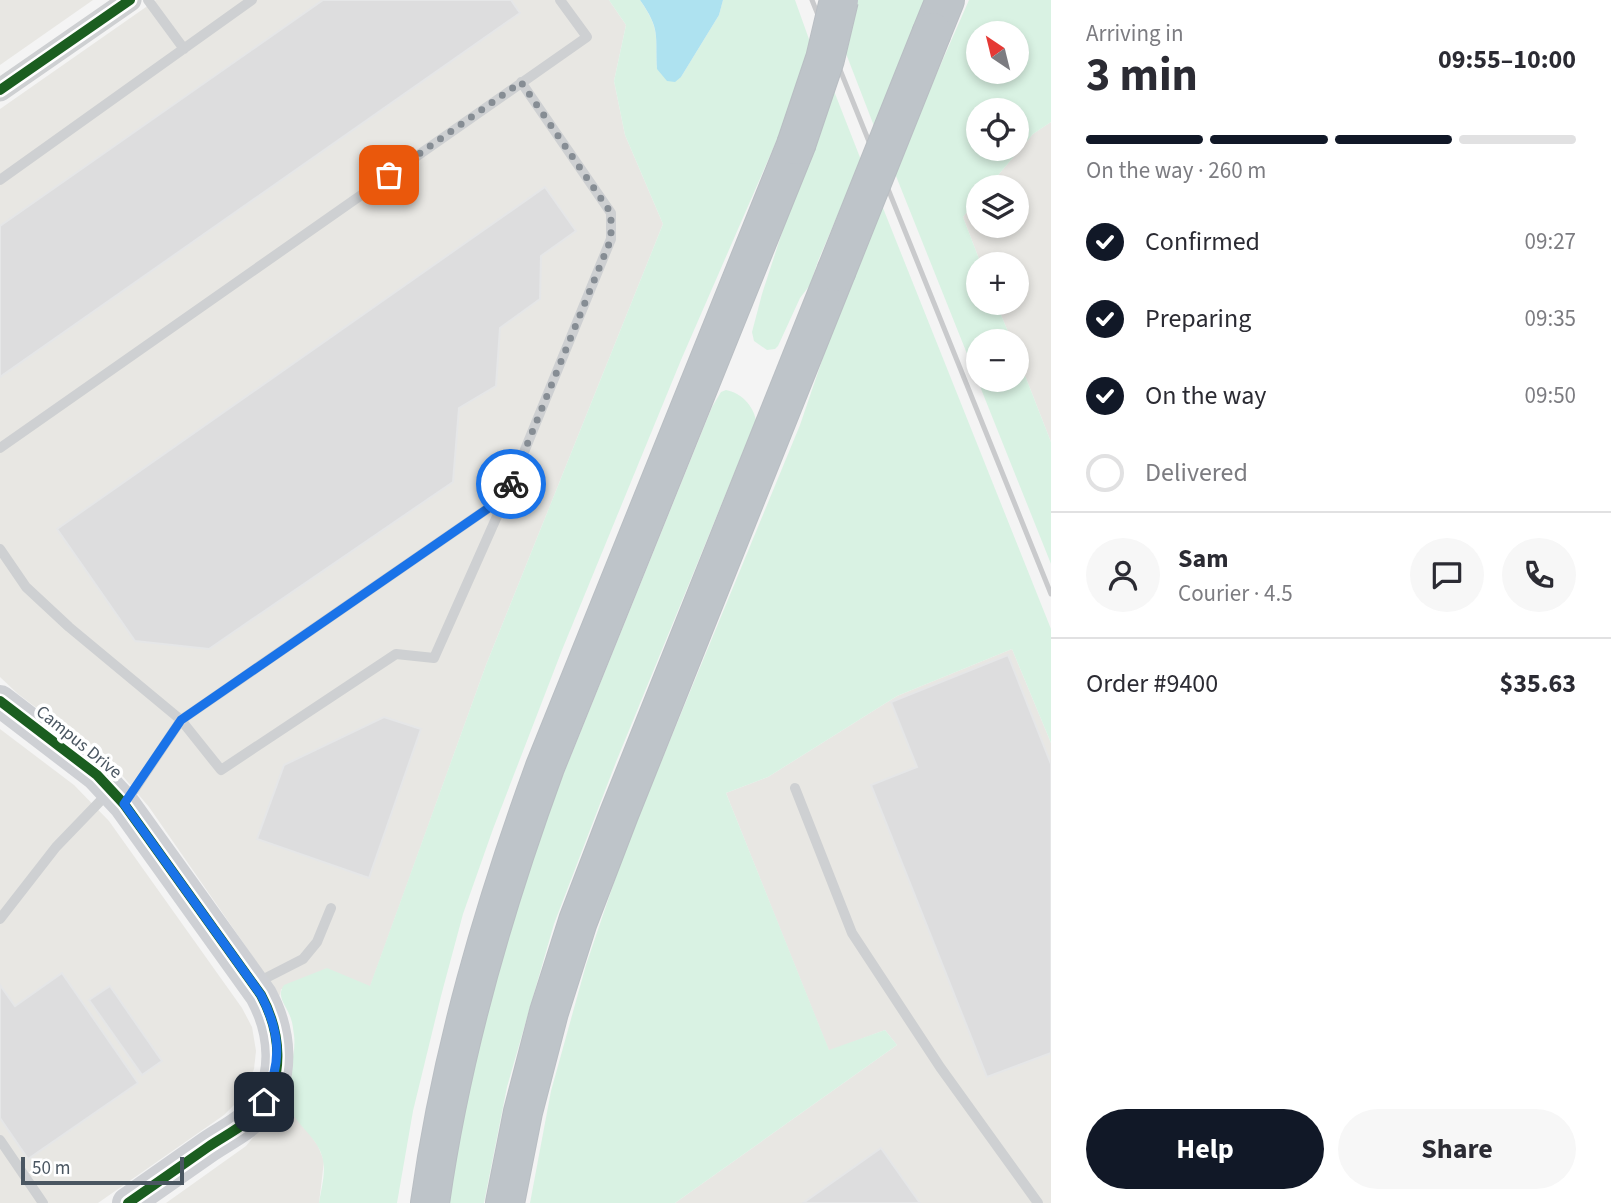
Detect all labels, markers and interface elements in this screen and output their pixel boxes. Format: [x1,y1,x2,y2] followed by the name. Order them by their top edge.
[1086,17,1184,50] text: Arriving in
[966,21,1029,84] north arrow
[966,21,1029,392] map controls
[1438,41,1576,78] text: 09:55–10:00
[1086,43,1198,108] text: 3 min
[966,98,1029,161] button: locate
[359,145,419,205] pin
[1086,154,1266,187] text: On the way · 260 m
[370,156,408,194] icon: bag
[966,175,1029,238] button: layers
[1086,223,1124,261] icon: check
[1145,223,1260,260] text: Confirmed
[1525,225,1576,258] text: 09:27
[966,252,1029,315] button: +
[1086,300,1124,338] icon: check
[1145,300,1251,337] text: Preparing
[1525,302,1576,335] text: 09:35
[966,329,1029,392] button: −
[1086,377,1124,415] icon: check
[1145,377,1266,414] text: On the way
[1525,379,1576,412] text: 09:50
[476,449,546,519] courier
[1145,454,1248,491] text: Delivered
[492,465,530,503] icon: bike
[1086,538,1160,612] button: person
[1410,538,1484,612] button: chat
[1502,538,1576,612] button: phone
[1178,540,1228,577] text: Sam
[1178,577,1293,610] text: Courier · 4.5
[1086,665,1218,702] text: Order #9400
[1500,665,1576,702] text: $35.63
[31,699,127,785] street label: Campus Drive
[234,1072,294,1132] pin
[245,1083,283,1121] icon: home
[1086,1109,1324,1189] button: Help
[1338,1109,1576,1189] button: Share
[21,1154,184,1186] scale bar
[32,1155,70,1182] text: 50 m

